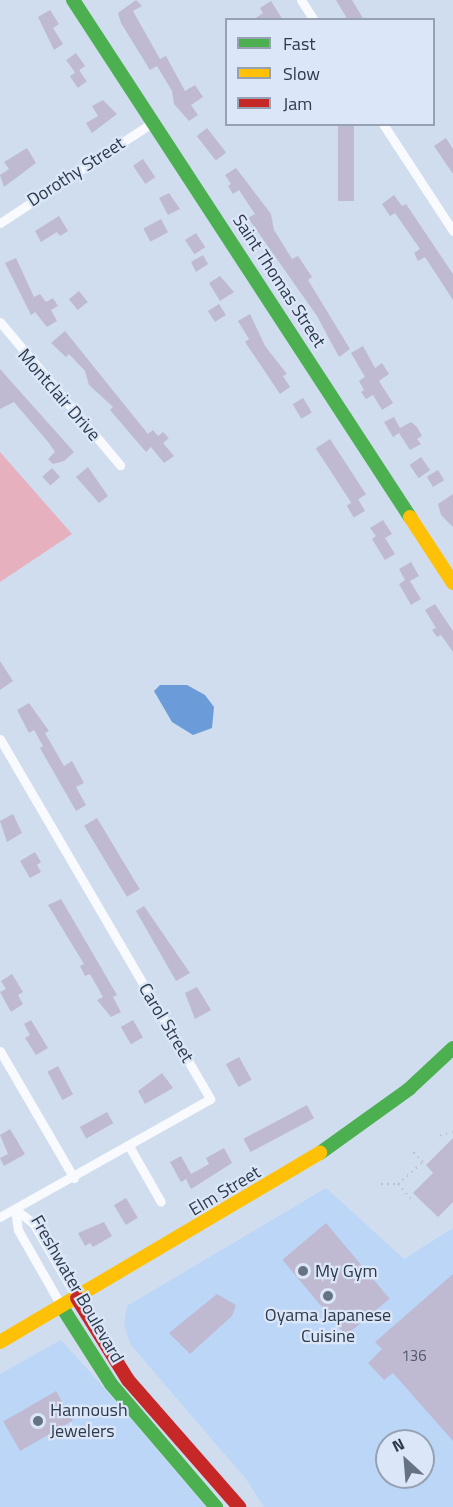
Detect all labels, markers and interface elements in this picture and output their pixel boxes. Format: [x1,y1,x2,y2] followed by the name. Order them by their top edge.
[225,18,435,126] legend
[283,30,316,57] text: Fast
[283,60,320,87] text: Slow
[283,90,312,117] text: Jam
[23,133,129,211] street label: Dorothy Street
[228,211,330,351] street label: Saint Thomas Street
[13,345,105,445] street label: Montclair Drive
[134,979,198,1067] street label: Carol Street
[185,1161,265,1221] street label: Elm Street
[26,1211,128,1367] street label: Freshwater Boulevard
[315,1260,377,1282] place label: My Gym
[296,1264,310,1278] marker: My Gym
[321,1289,335,1303] marker: Oyama Japanese Cuisine
[265,1305,391,1348] place label: Oyama Japanese Cuisine
[401,1347,427,1365] house number: 136
[50,1400,128,1442] place label: Hannoush Jewelers
[31,1414,45,1428] marker: Hannoush Jewelers
[375,1429,435,1489] north arrow
[388,1431,408,1458] text: N

